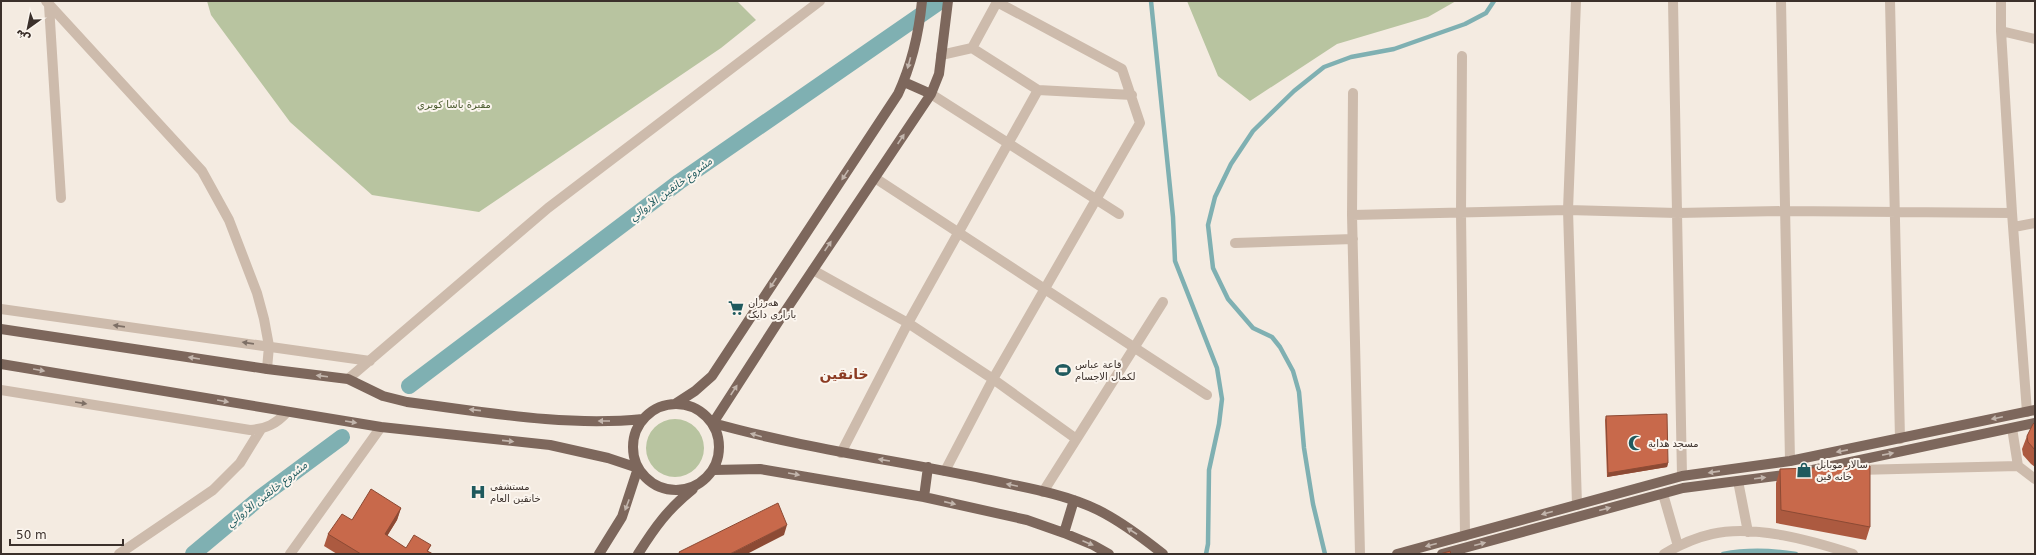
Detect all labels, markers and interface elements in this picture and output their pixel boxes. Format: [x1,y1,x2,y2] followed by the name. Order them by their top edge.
[8,8,48,48] north arrow
[13,26,33,46] text: ش
[906,57,912,69] one-way arrow
[417,99,491,111] park label: مقبرة باشا كوبري
[897,133,905,144] one-way arrow
[627,155,716,225] water label: مشروع خانقين الأروائي
[841,170,849,180] one-way arrow
[825,241,832,252] one-way arrow
[769,278,777,288] one-way arrow
[748,297,796,320] place label: هەرزان بازاری دایک
[727,299,745,317] supermarket icon: هەرزان بازاری دایک
[113,323,125,329] one-way arrow
[242,340,254,347] one-way arrow
[187,355,200,361] one-way arrow
[1075,359,1136,382] place label: قاعة عباس لكمال الاجسام
[1054,361,1072,379] sports icon: قاعة عباس لكمال الاجسام
[820,366,869,383] district label: خانقين
[33,368,46,374] one-way arrow
[316,373,328,379] one-way arrow
[730,385,738,395] one-way arrow
[217,398,229,404] one-way arrow
[75,400,87,406] one-way arrow
[469,407,481,413] one-way arrow
[1991,416,2003,422] one-way arrow
[597,418,610,424] one-way arrow
[345,419,357,425] one-way arrow
[750,432,762,438] one-way arrow
[1627,434,1645,452] mosque icon: مسجد هداية
[502,438,514,444] one-way arrow
[1648,438,1699,449] place label: مسجد هداية
[1836,448,1848,454] one-way arrow
[1881,451,1894,457] one-way arrow
[878,457,890,463] one-way arrow
[224,458,312,532] water label: مشروع خانقين الأروائي
[1816,459,1868,482] place label: سالار موبايل خانه قين
[1795,461,1813,479] shop icon: سالار موبايل خانه قين
[1708,469,1720,475] one-way arrow
[788,472,800,478] one-way arrow
[1754,475,1766,481] one-way arrow
[490,481,541,504] place label: مستشفى خانقين العام
[1005,482,1018,488] one-way arrow
[469,483,487,501] hospital icon: مستشفى خانقين العام
[623,499,629,511] one-way arrow
[943,500,956,506] one-way arrow
[1600,506,1612,512] one-way arrow
[1541,510,1553,516] one-way arrow
[10,521,123,547] scale bar
[1126,527,1138,534] one-way arrow
[16,528,47,542] text: 50 m
[1082,540,1094,546] one-way arrow
[1474,541,1486,547] one-way arrow
[1425,542,1437,548] one-way arrow

